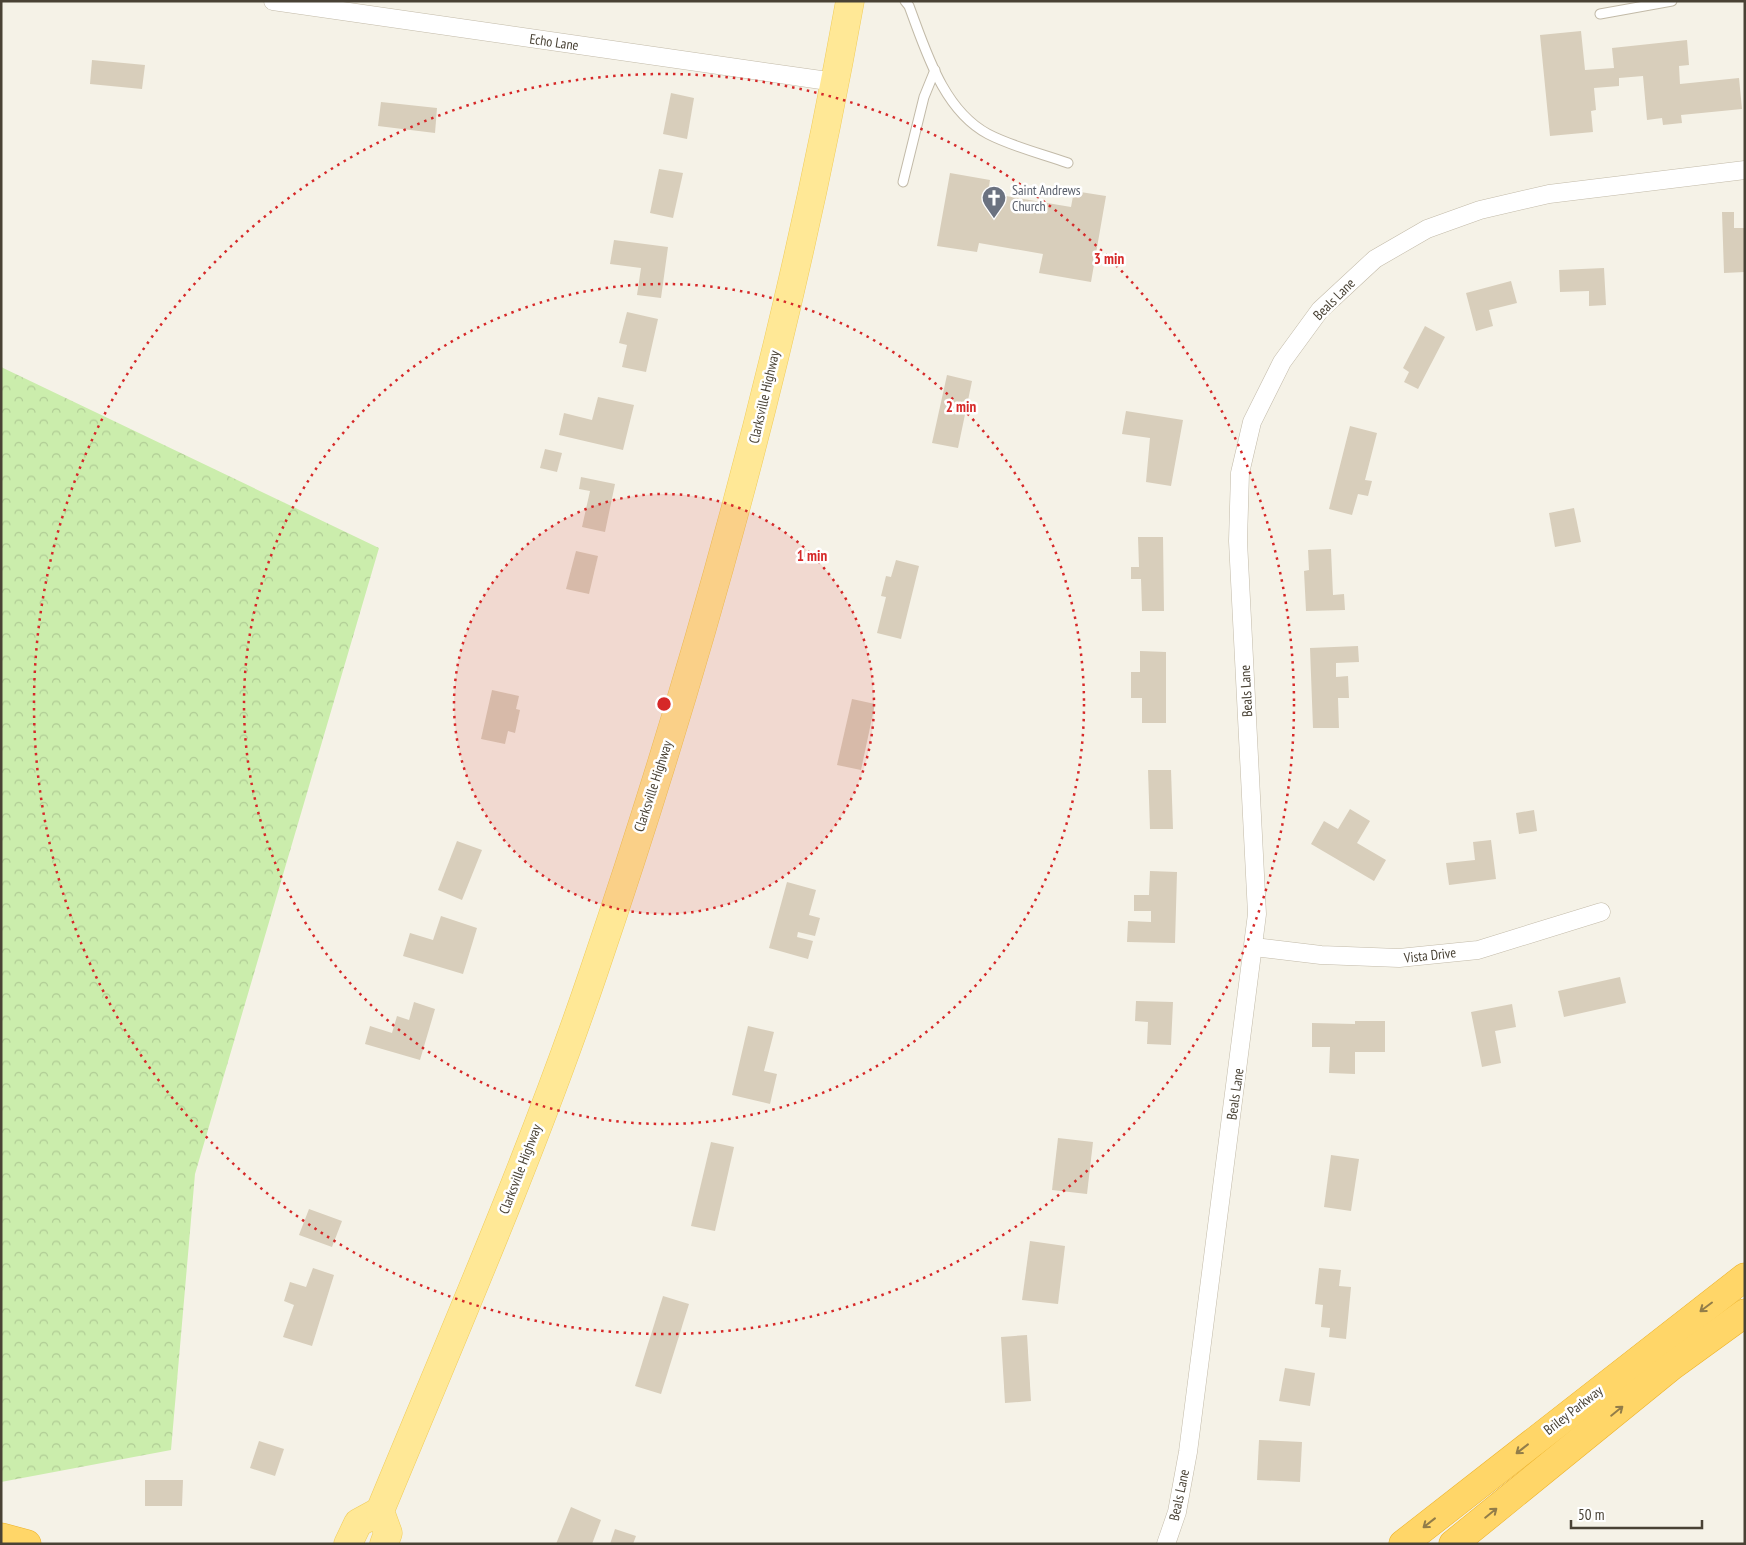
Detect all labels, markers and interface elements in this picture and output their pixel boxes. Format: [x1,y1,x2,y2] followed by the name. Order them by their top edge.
[528,30,580,54] street label: Echo Lane
[1012,181,1081,215] place label: Saint Andrews Church
[981,185,1007,219] church icon: Saint Andrews Church
[1094,249,1124,268] text: 3 min
[1309,274,1359,324] street label: Beals Lane
[745,348,784,445] street label: Clarksville Highway
[946,397,976,416] text: 2 min
[797,546,827,565] text: 1 min
[1236,664,1256,717] street label: Beals Lane
[655,695,673,713] centre of rings
[630,737,676,834] street label: Clarksville Highway
[1402,943,1457,967] street label: Vista Drive
[1222,1067,1248,1121] street label: Beals Lane
[495,1121,546,1217] street label: Clarksville Highway
[1700,1301,1713,1312] one-way arrow
[1540,1381,1607,1439] street label: Briley Parkway
[1610,1406,1623,1417] one-way arrow
[1516,1444,1529,1455] one-way arrow
[1165,1467,1193,1522] street label: Beals Lane
[1571,1498,1702,1530] scale bar
[1578,1505,1604,1524] text: 50 m
[1484,1508,1497,1519] one-way arrow
[1423,1518,1436,1529] one-way arrow

